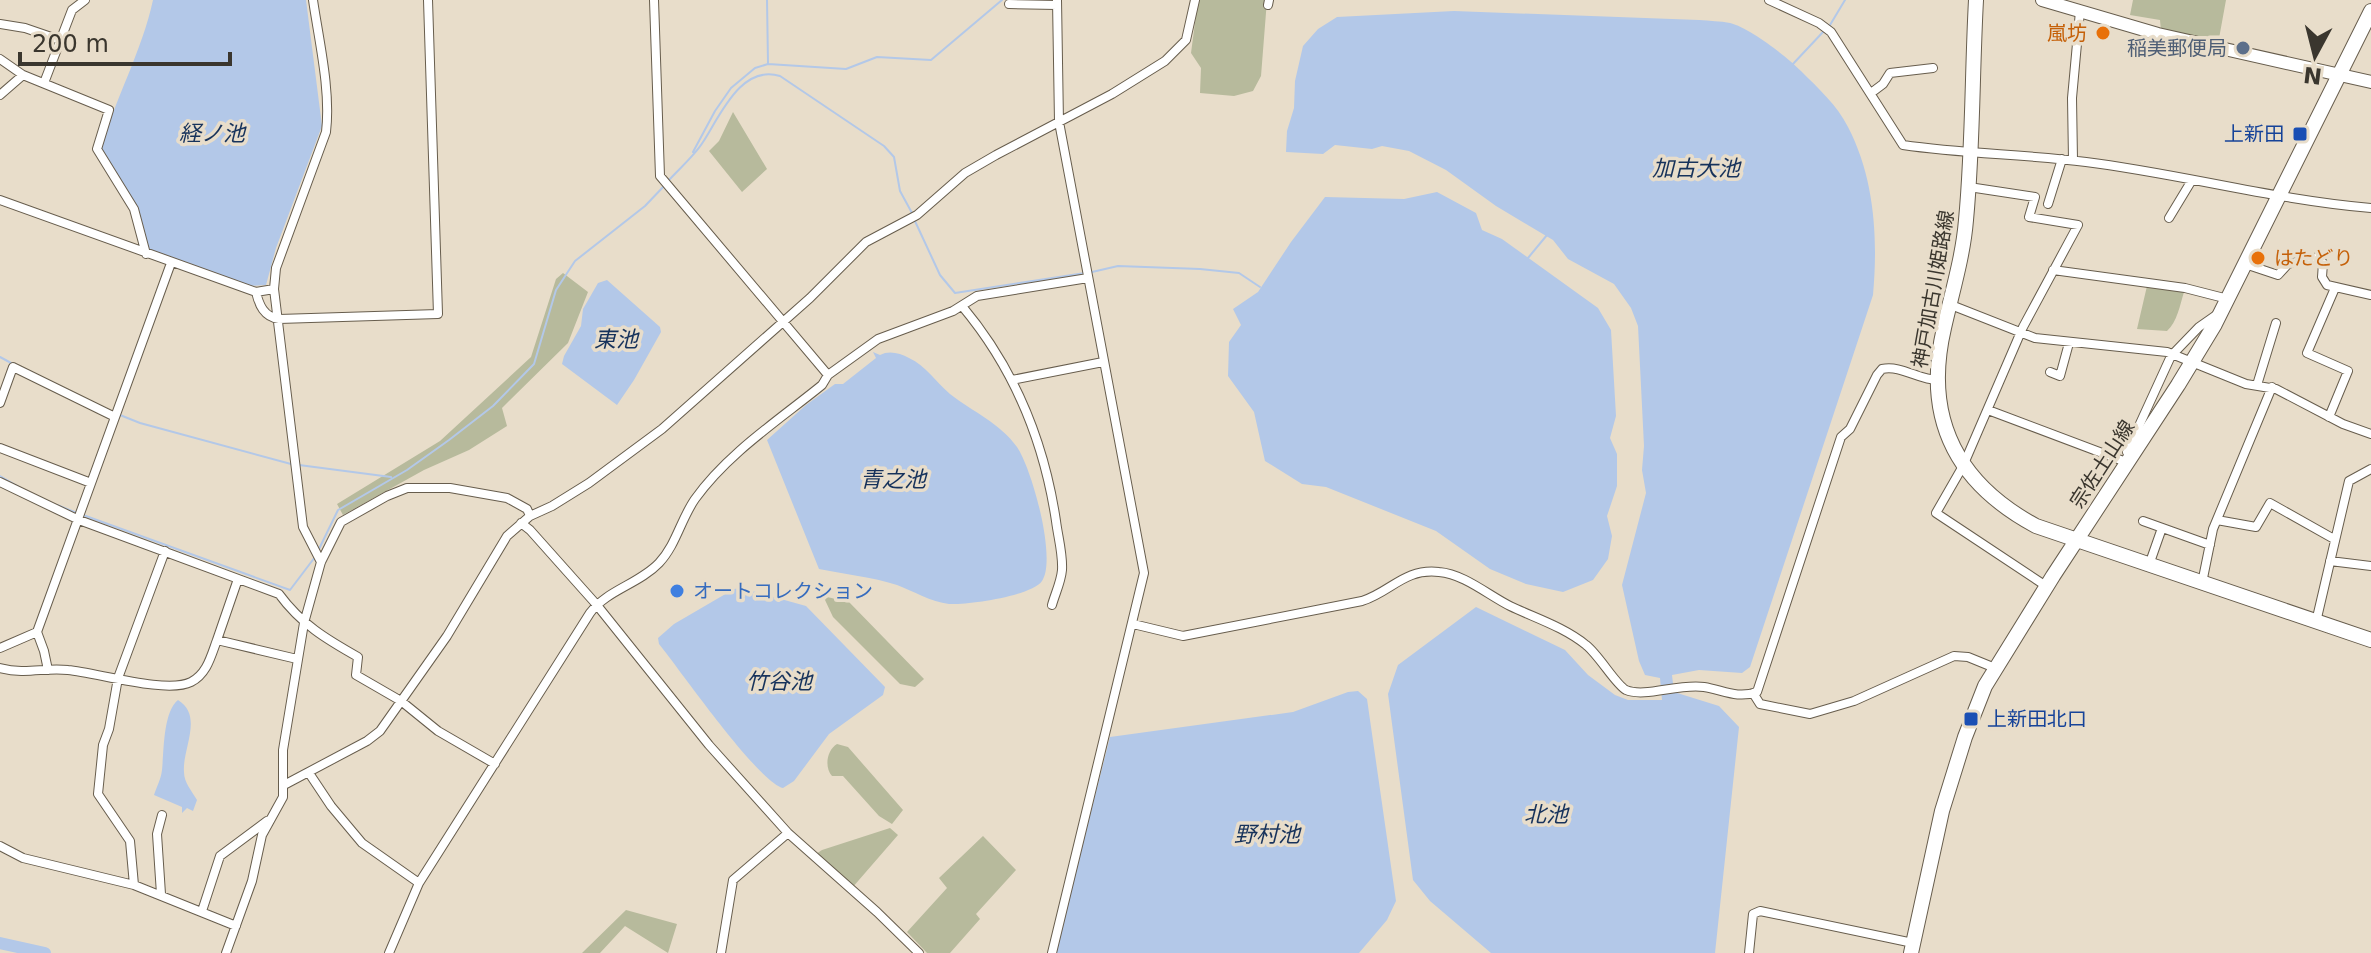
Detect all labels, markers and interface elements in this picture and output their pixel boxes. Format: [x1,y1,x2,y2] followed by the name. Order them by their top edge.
[20,16,230,66] scale bar
[2275,16,2355,96] north arrow
[2047,21,2087,45] place label: 嵐坊
[2094,24,2112,42] marker: 嵐坊
[32,30,109,58] text: 200 m
[2127,36,2227,60] place label: 稲美郵便局
[2234,39,2252,57] marker: 稲美郵便局
[2302,62,2323,89] text: N
[179,121,247,146] water label: 経ノ池
[2224,122,2284,146] place label: 上新田
[2291,125,2309,143] marker: 上新田
[1652,156,1742,181] water label: 加古大池
[1907,208,1959,370] street label: 神戸加古川姫路線
[2274,246,2354,270] place label: はたどり
[2249,249,2267,267] marker: はたどり
[594,327,640,352] water label: 東池
[2065,416,2139,512] street label: 宗佐土山線
[860,467,928,492] water label: 青之池
[693,579,873,603] place label: オートコレクション
[668,582,686,600] marker: オートコレクション
[746,669,814,694] water label: 竹谷池
[1987,707,2087,731] place label: 上新田北口
[1962,710,1980,728] marker: 上新田北口
[1524,802,1570,827] water label: 北池
[1234,822,1302,847] water label: 野村池

